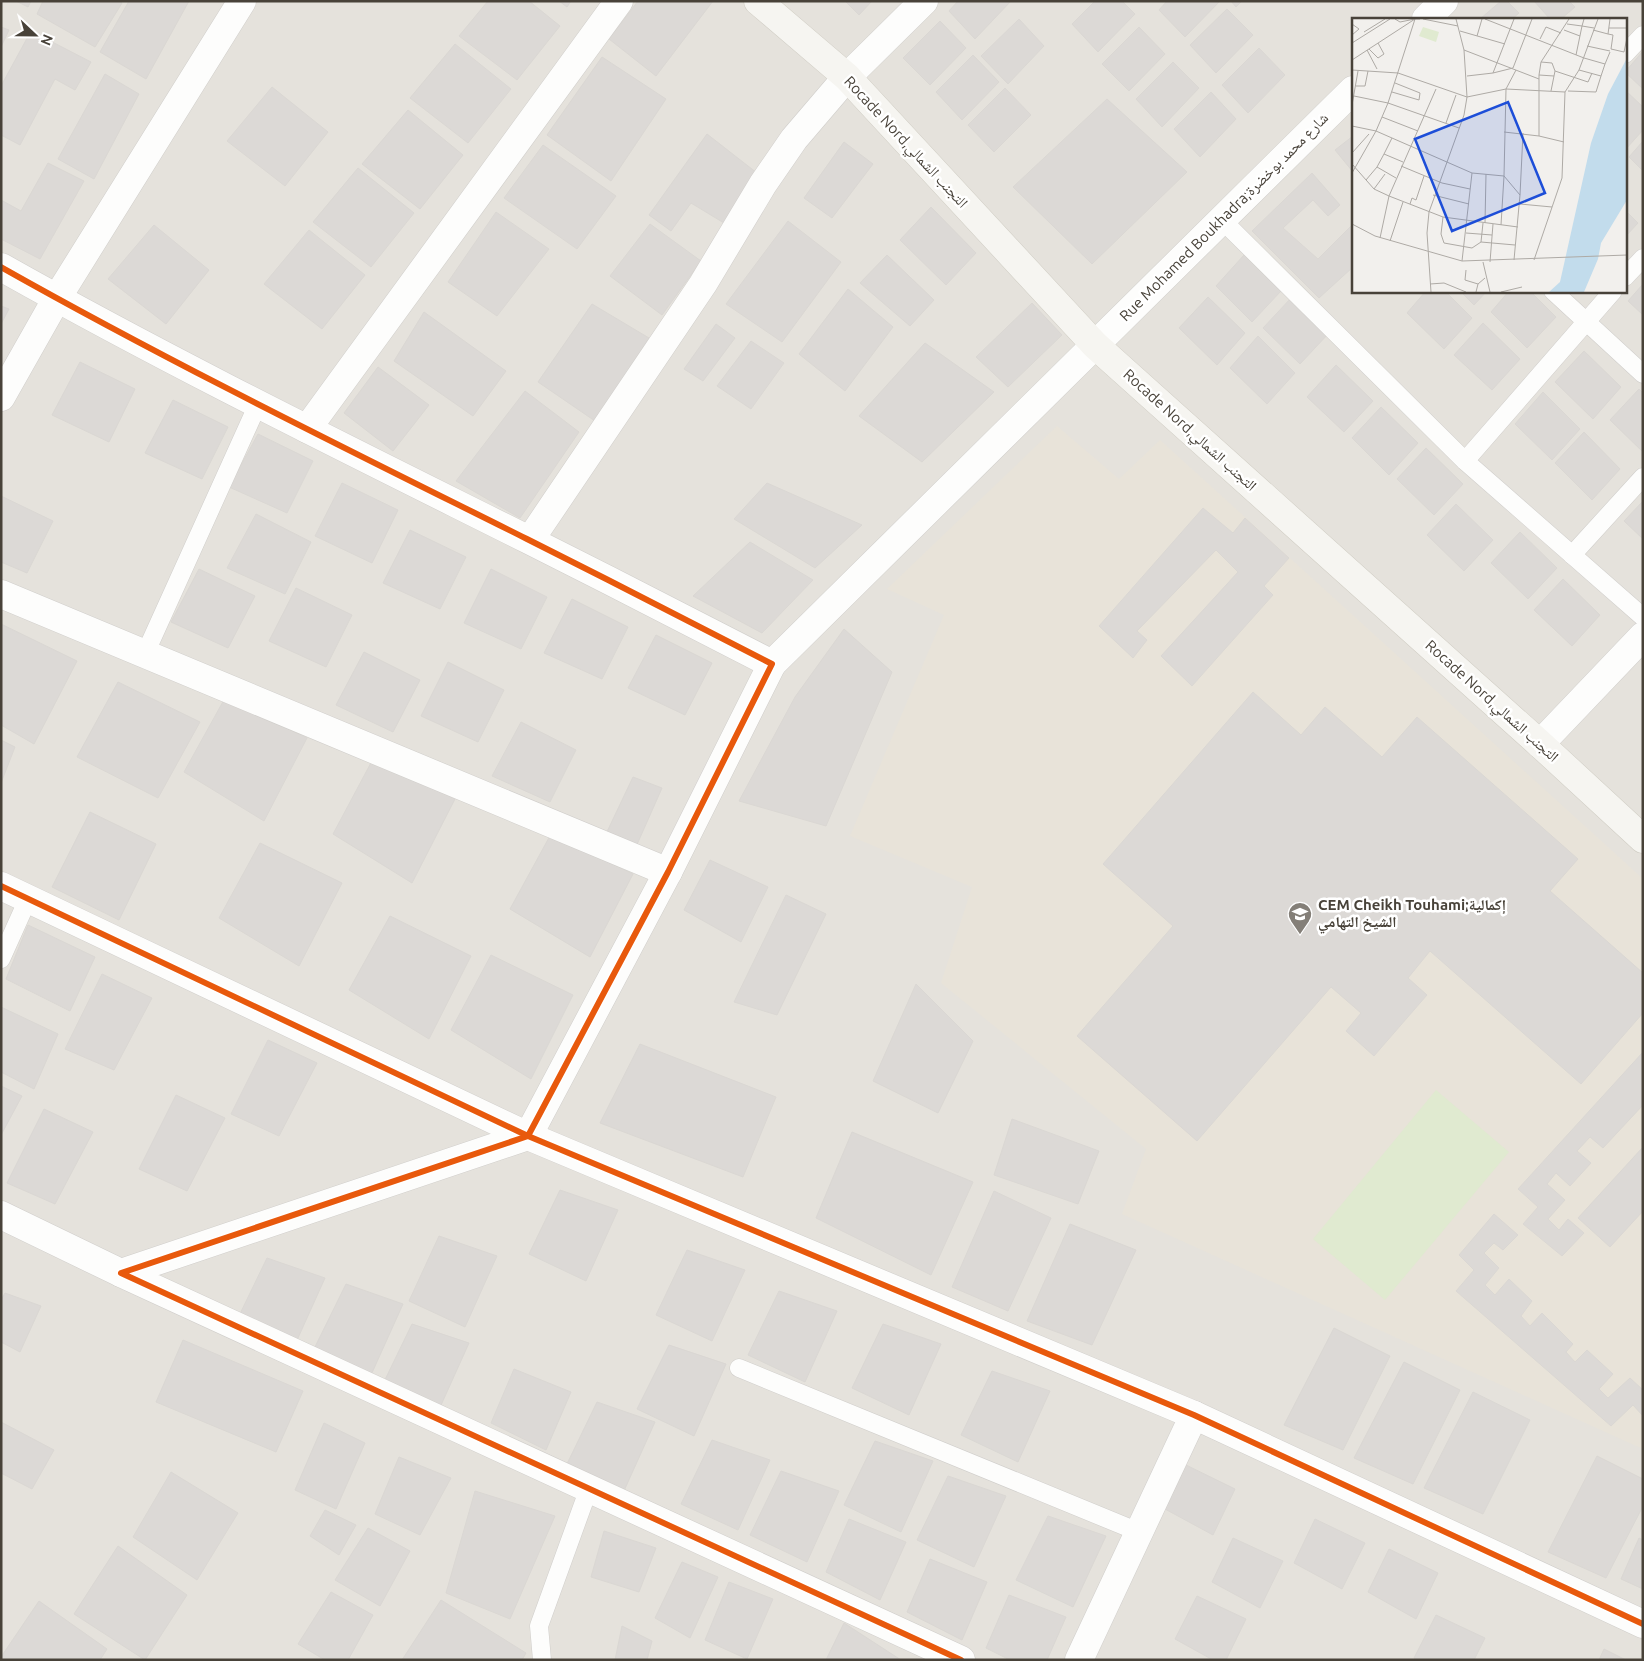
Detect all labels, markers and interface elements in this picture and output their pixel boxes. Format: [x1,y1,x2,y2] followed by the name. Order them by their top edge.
[10,10,60,60] north arrow
[1352,18,1626,292] inset map
[38,32,56,48] text: N
[838,73,972,213] street label: Rocade Nord,التجنب الشمالي
[1116,109,1333,326] street label: Rue Mohamed Boukhadra;شارع محمد بوخضرة
[1118,365,1260,497] street label: Rocade Nord,التجنب الشمالي
[1420,636,1562,768] street label: Rocade Nord,التجنب الشمالي
[1318,896,1506,934] place label: CEM Cheikh Touhami;إكمالية الشيخ التهامي
[1287,901,1313,935] school or university icon: CEM Cheikh Touhami;إكمالية الشيخ التهامي

